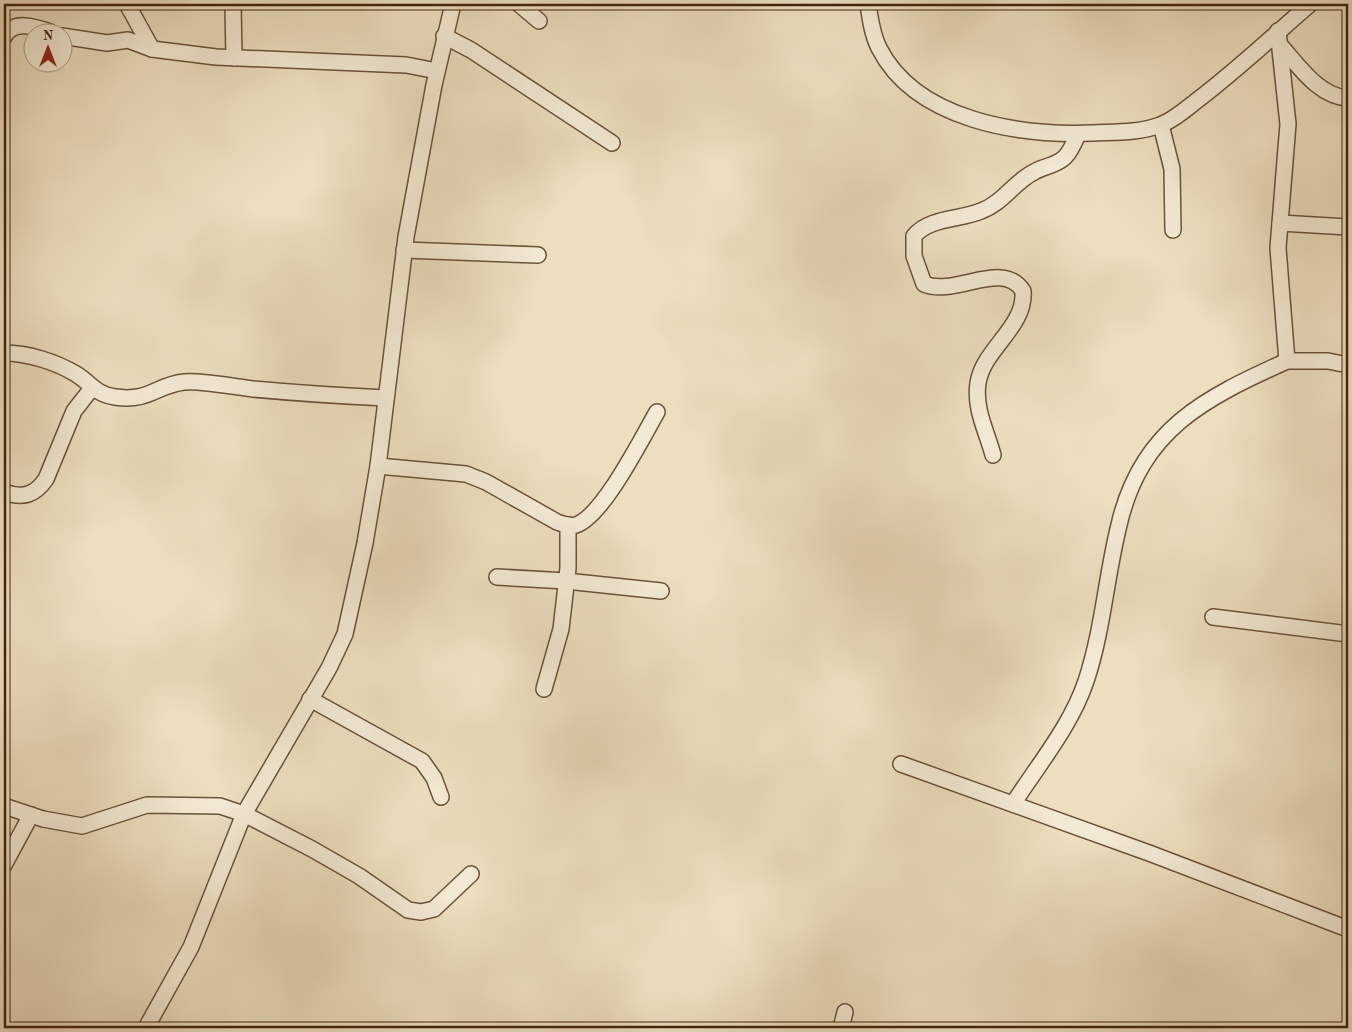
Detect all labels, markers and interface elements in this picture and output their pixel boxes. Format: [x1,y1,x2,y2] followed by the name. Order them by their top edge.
[22,22,72,72] north arrow
[43,29,54,43] text: N

